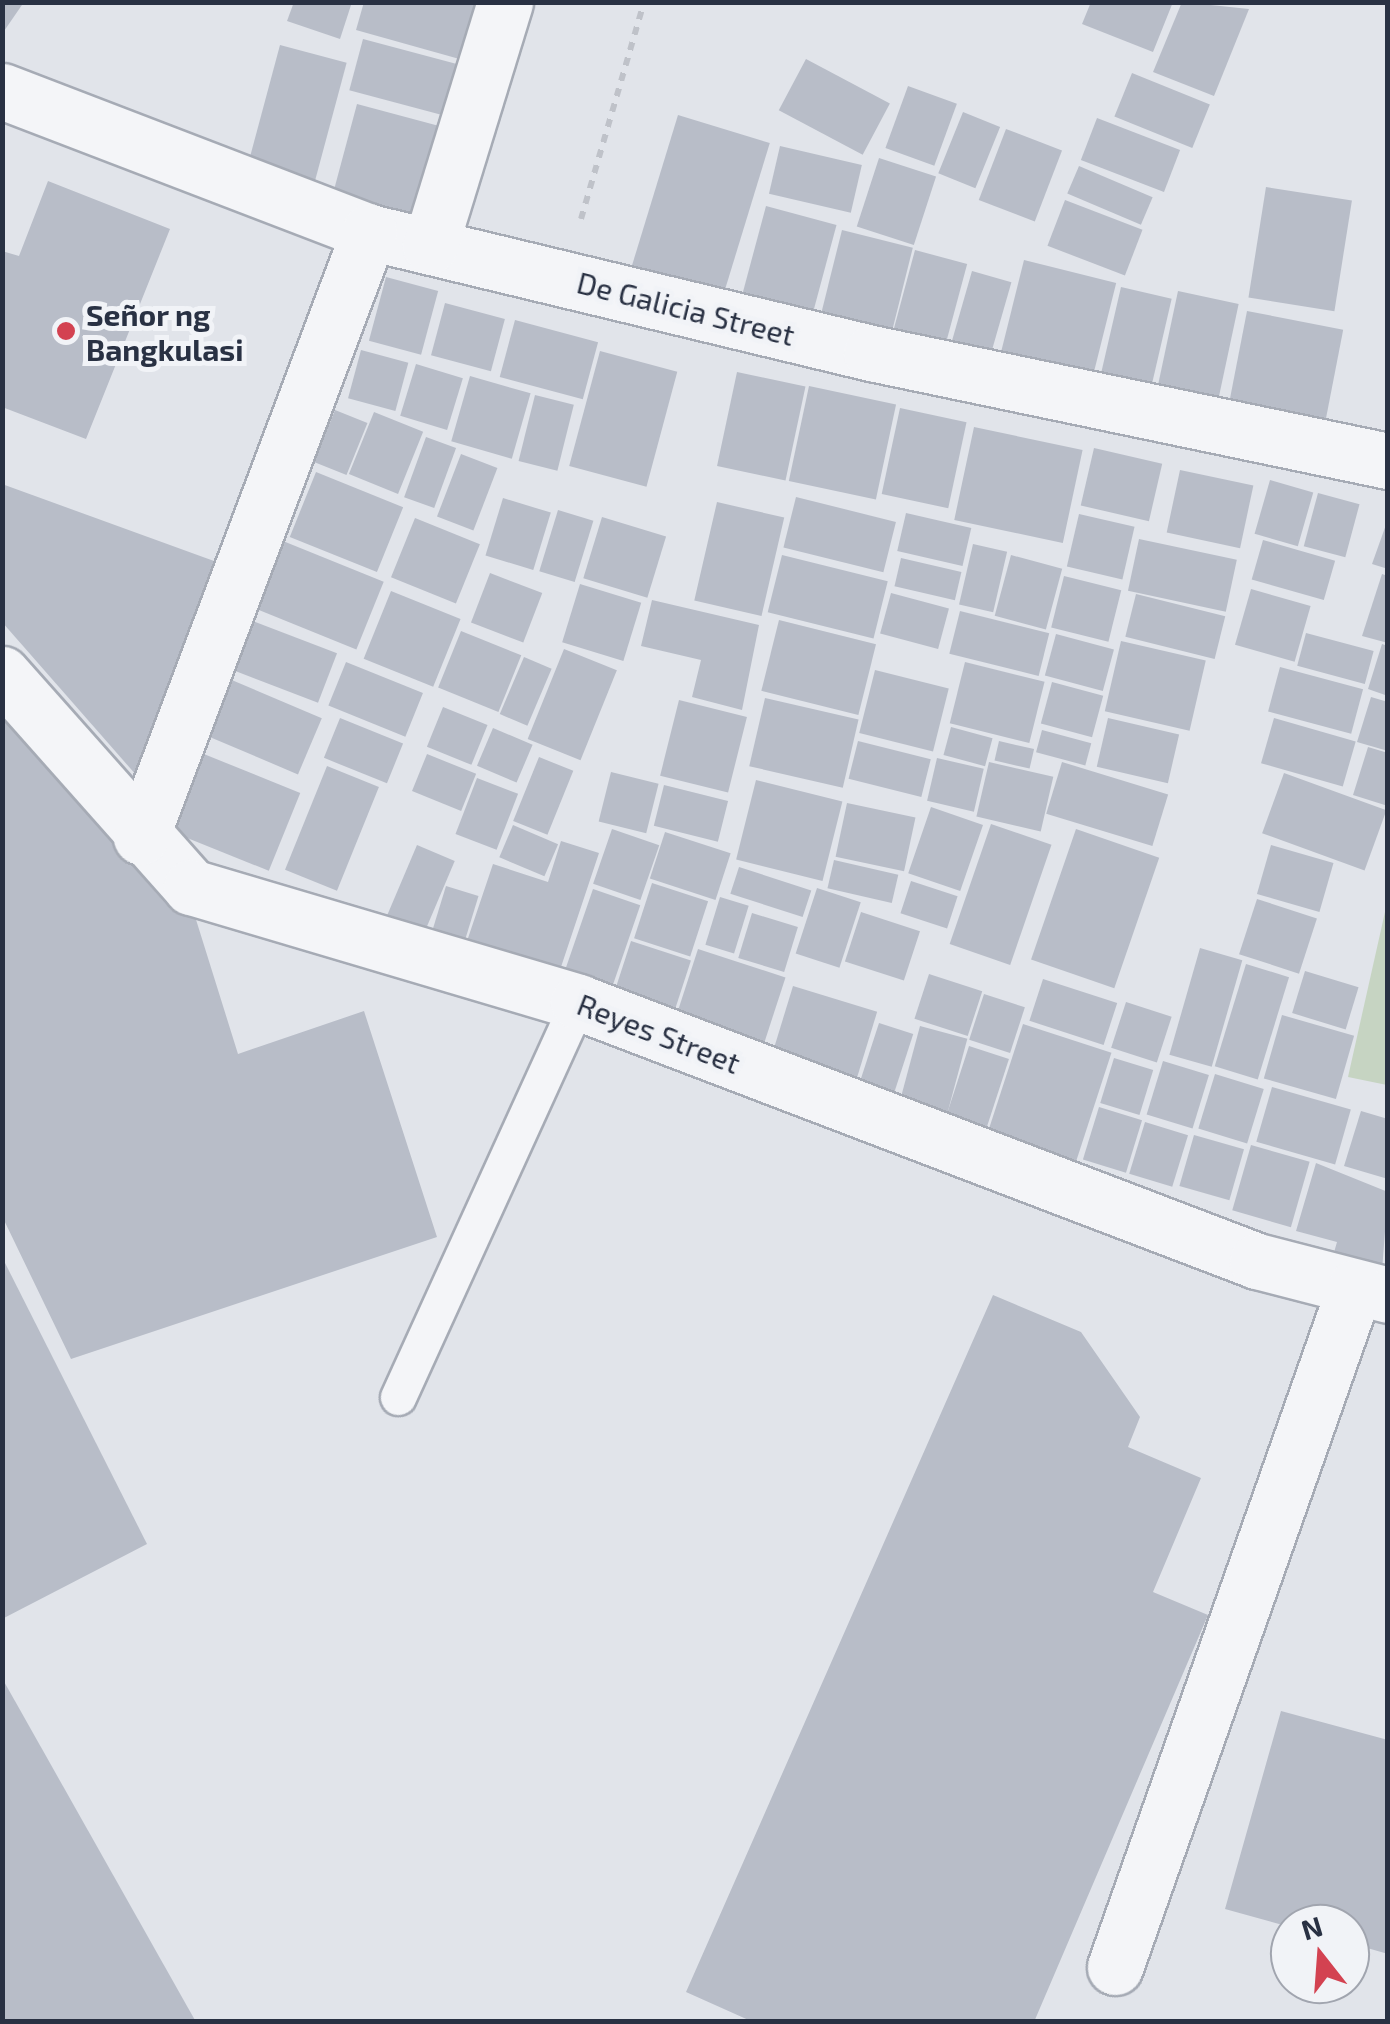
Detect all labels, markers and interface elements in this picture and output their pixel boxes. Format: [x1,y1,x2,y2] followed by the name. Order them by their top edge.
[573,264,799,352] street label: De Galicia Street
[86,296,243,366] place label: Señor ng Bangkulasi
[55,320,77,342] marker: Señor ng Bangkulasi
[572,985,746,1081] street label: Reyes Street
[1270,1904,1370,2004] north arrow
[1297,1908,1326,1946] text: N

